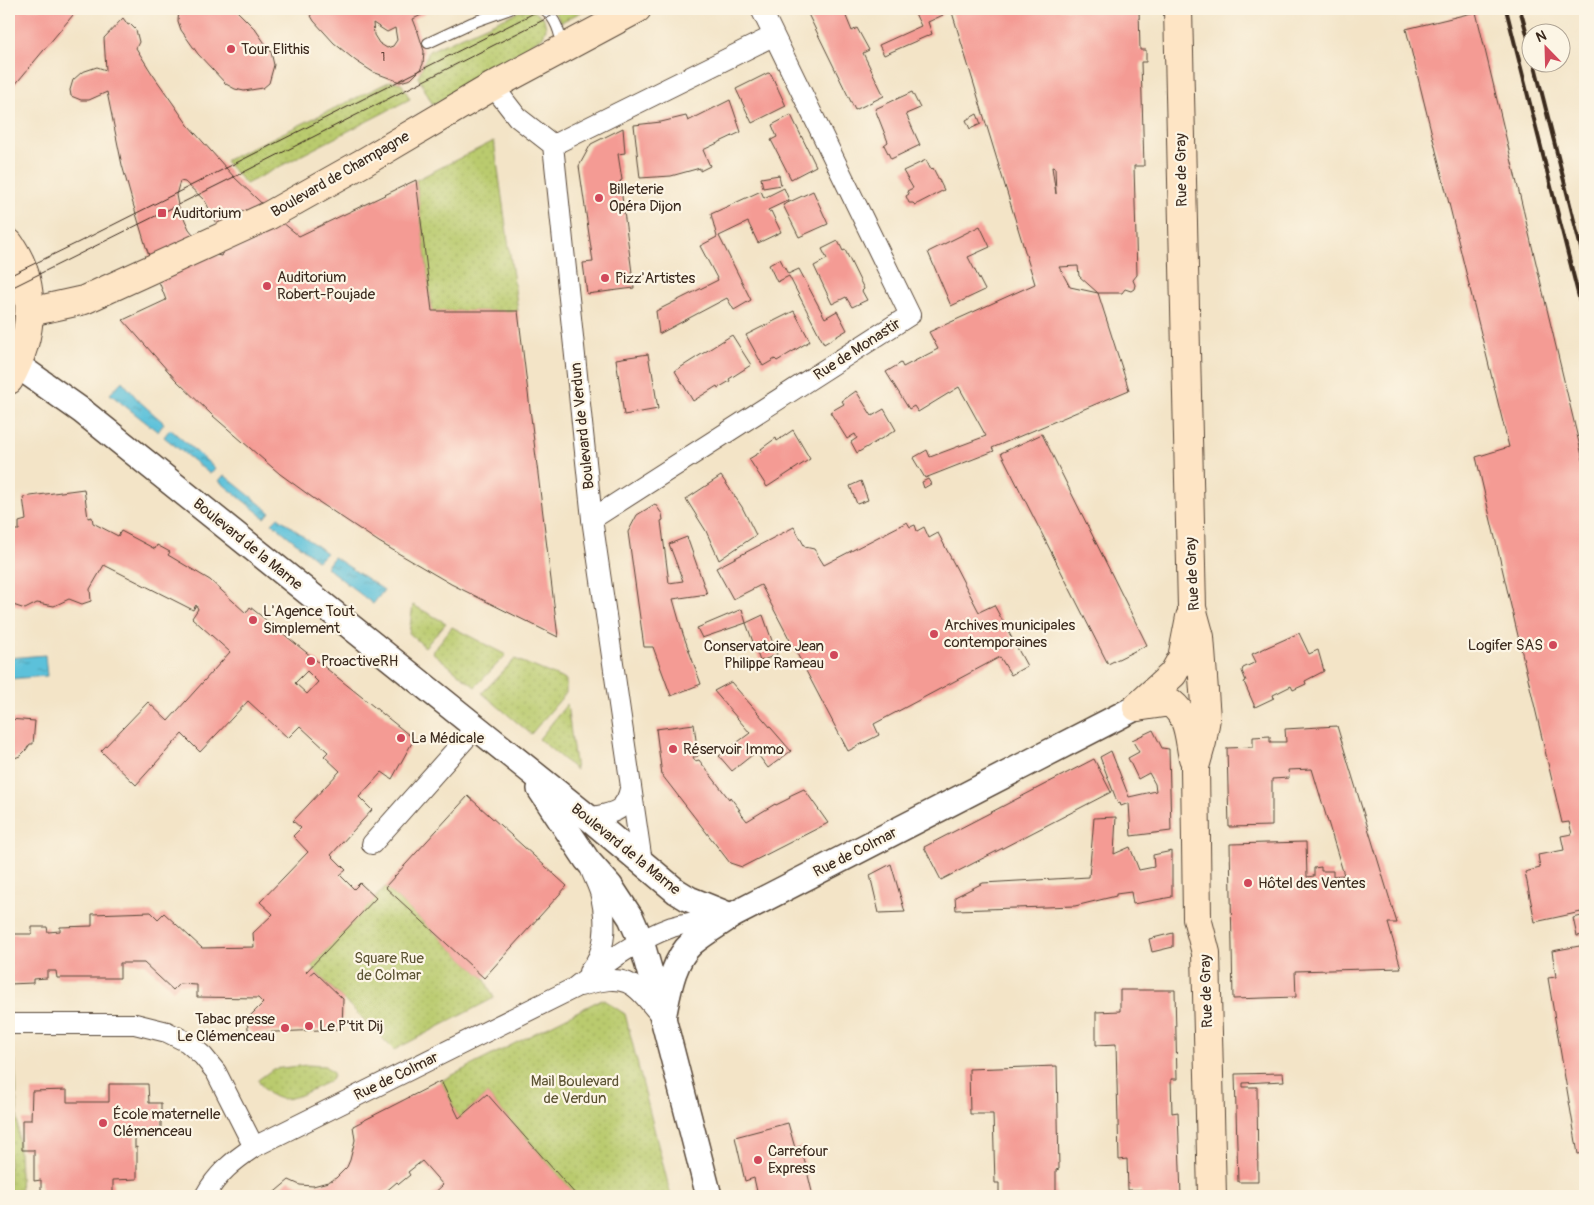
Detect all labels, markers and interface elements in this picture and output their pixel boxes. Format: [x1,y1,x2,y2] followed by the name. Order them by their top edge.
[1522,22,1572,72] north arrow
[1533,27,1549,46] text: N
[241,40,310,59] place label: Tour Elithis
[225,43,237,55] marker: Tour Elithis
[381,50,385,65] house number: 1
[268,127,413,222] street label: Boulevard de Champagne
[1171,132,1192,207] street label: Rue de Gray
[609,180,681,216] place label: Billeterie Opéra Dijon
[593,192,605,204] marker: Billeterie Opéra Dijon
[172,204,241,223] place label: Auditorium
[156,207,168,219] marker: Auditorium
[277,268,376,304] place label: Auditorium Robert-Poujade
[615,269,696,288] place label: Pizz'Artistes
[599,272,611,284] marker: Pizz'Artistes
[261,280,273,292] marker: Auditorium Robert-Poujade
[810,314,905,385] street label: Rue de Monastir
[566,362,599,490] street label: Boulevard de Verdun
[189,494,307,595] street label: Boulevard de la Marne
[1181,536,1204,611] street label: Rue de Gray
[263,602,356,638] place label: L'Agence Tout Simplement
[247,614,259,626] marker: L'Agence Tout Simplement
[944,616,1075,652] place label: Archives municipales contemporaines
[928,628,940,640] marker: Archives municipales contemporaines
[1468,636,1543,655] place label: Logifer SAS
[704,637,824,673] place label: Conservatoire Jean Philippe Rameau
[1547,639,1559,651] marker: Logifer SAS
[828,649,840,661] marker: Conservatoire Jean Philippe Rameau
[321,652,398,671] place label: ProactiveRH
[305,655,317,667] marker: ProactiveRH
[411,729,485,748] place label: La Médicale
[395,732,407,744] marker: La Médicale
[683,740,784,759] place label: Réservoir Immo
[667,743,679,755] marker: Réservoir Immo
[567,799,685,900] street label: Boulevard de la Marne
[810,823,901,882] street label: Rue de Colmar
[1258,874,1366,893] place label: Hôtel des Ventes
[1242,877,1254,889] marker: Hôtel des Ventes
[354,949,424,985] park label: Square Rue de Colmar
[1196,953,1217,1028] street label: Rue de Gray
[177,1010,276,1046] place label: Tabac presse Le Clémenceau
[319,1017,383,1036] place label: Le P'tit Dij
[303,1020,315,1032] marker: Le P'tit Dij
[279,1022,291,1034] marker: Tabac presse Le Clémenceau
[351,1048,442,1105] street label: Rue de Colmar
[531,1072,619,1108] park label: Mail Boulevard de Verdun
[113,1105,221,1141] place label: École maternelle Clémenceau
[97,1117,109,1129] marker: École maternelle Clémenceau
[768,1142,829,1178] place label: Carrefour Express
[752,1154,764,1166] marker: Carrefour Express

